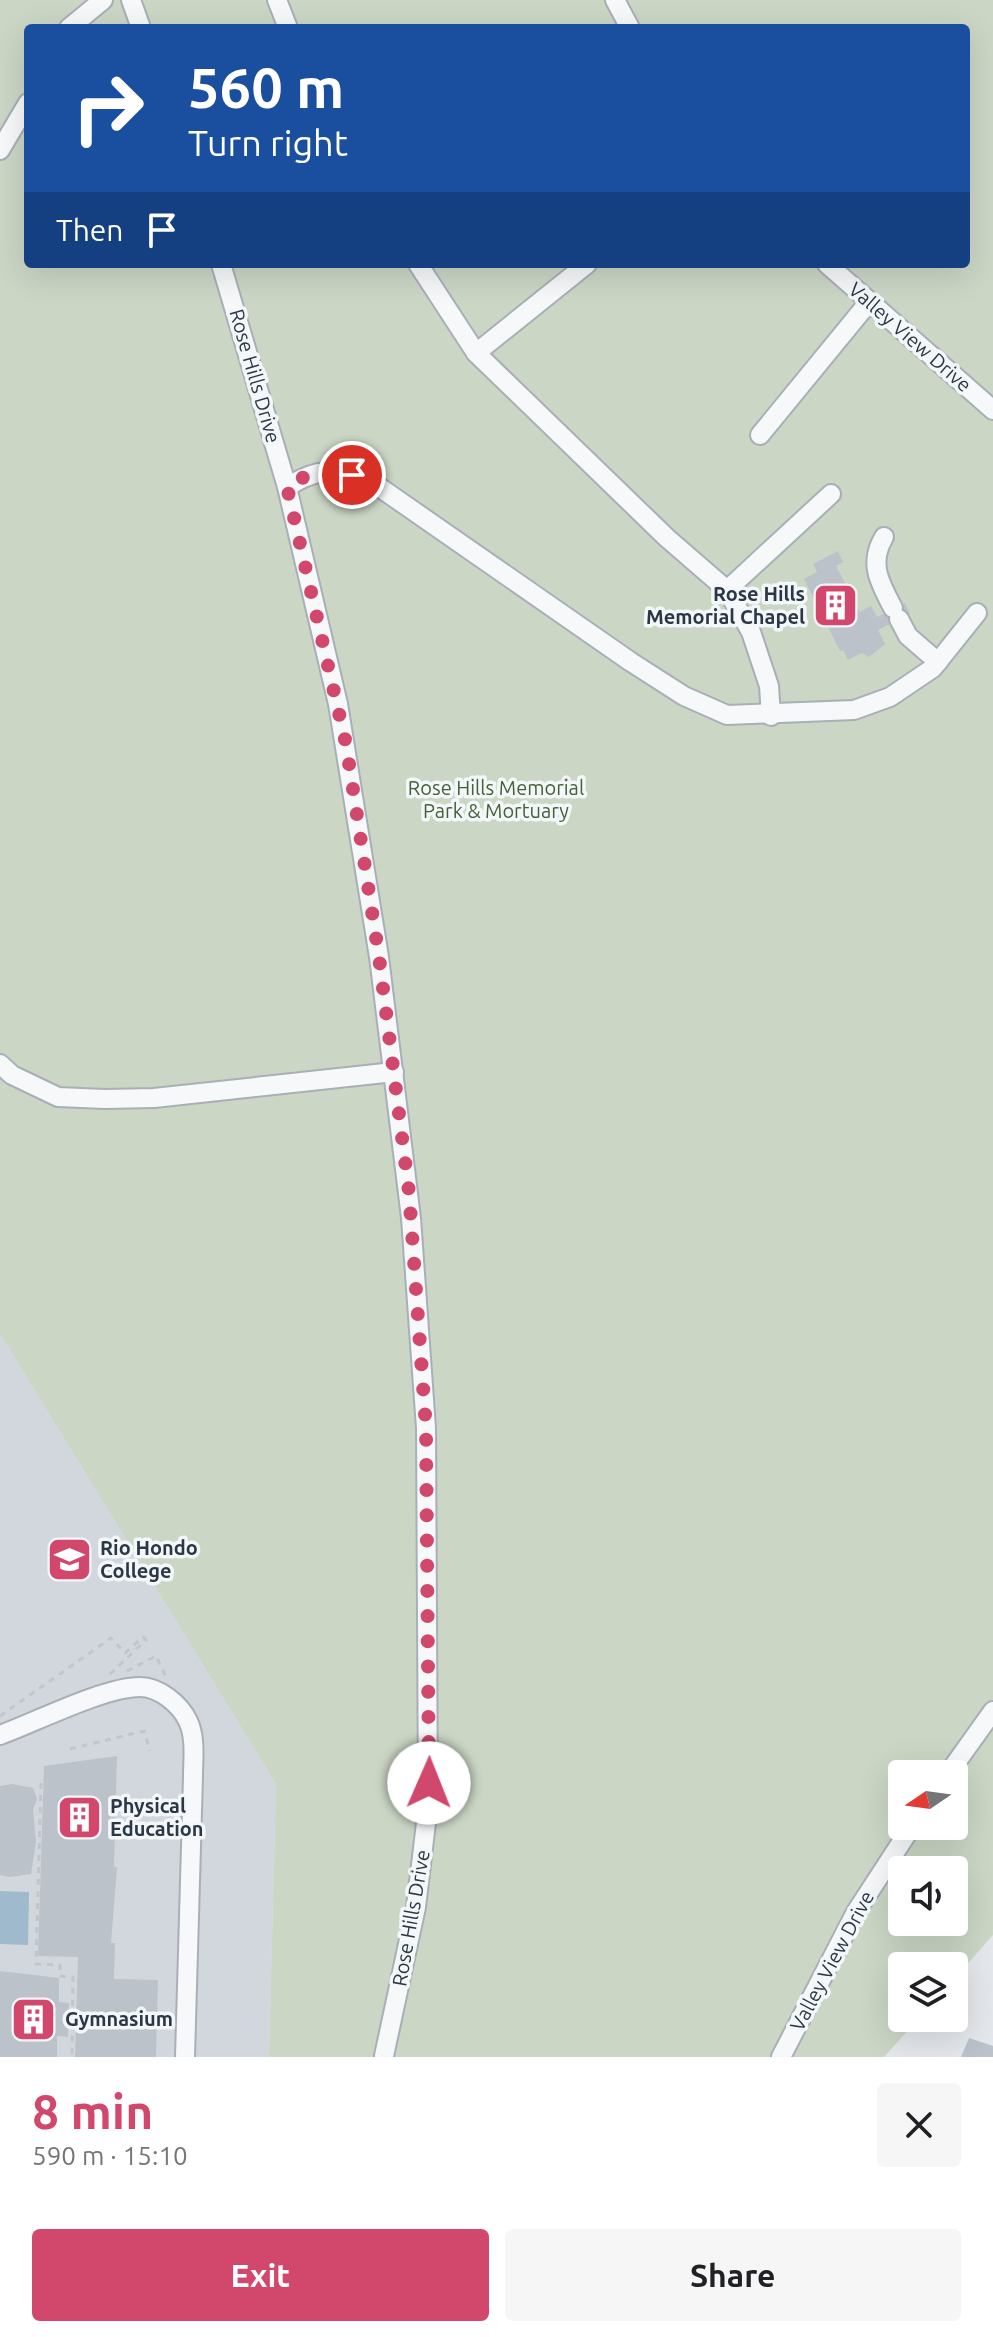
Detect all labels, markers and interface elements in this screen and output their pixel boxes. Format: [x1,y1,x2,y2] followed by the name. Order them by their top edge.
[56,56,160,160] icon: right
[188,56,344,119] text: 560 m
[188,122,348,163] text: Turn right
[140,208,184,252] icon: arrive
[56,213,124,247] text: Then
[844,277,976,396] street label: Valley View Drive
[225,306,286,445] street label: Rose Hills Drive
[318,441,386,509] pin
[330,453,374,497] icon: arrive
[812,581,860,629] building icon: Rose Hills Memorial Chapel
[646,582,805,628] place label: Rose Hills Memorial Chapel
[408,776,584,822] park label: Rose Hills Memorial Park & Mortuary
[45,1535,93,1583] school or university icon: Rio Hondo College
[100,1536,198,1582] place label: Rio Hondo College
[387,1741,471,1825] position arrow
[888,1760,968,1840] north arrow
[888,1760,968,2032] map controls
[55,1793,103,1841] building icon: Physical Education
[110,1794,204,1840] place label: Physical Education
[387,1848,434,1988] street label: Rose Hills Drive
[888,1856,968,1936] button: sound
[785,1887,878,2035] street label: Valley View Drive
[888,1952,968,2032] button: layers
[10,1995,58,2043] building icon: Gymnasium
[65,2007,173,2030] place label: Gymnasium
[877,2083,961,2167] button: close
[32,2084,153,2138] text: 8 min
[32,2141,188,2170] text: 590 m · 15:10
[32,2229,489,2321] button: Exit
[505,2229,961,2321] button: Share

